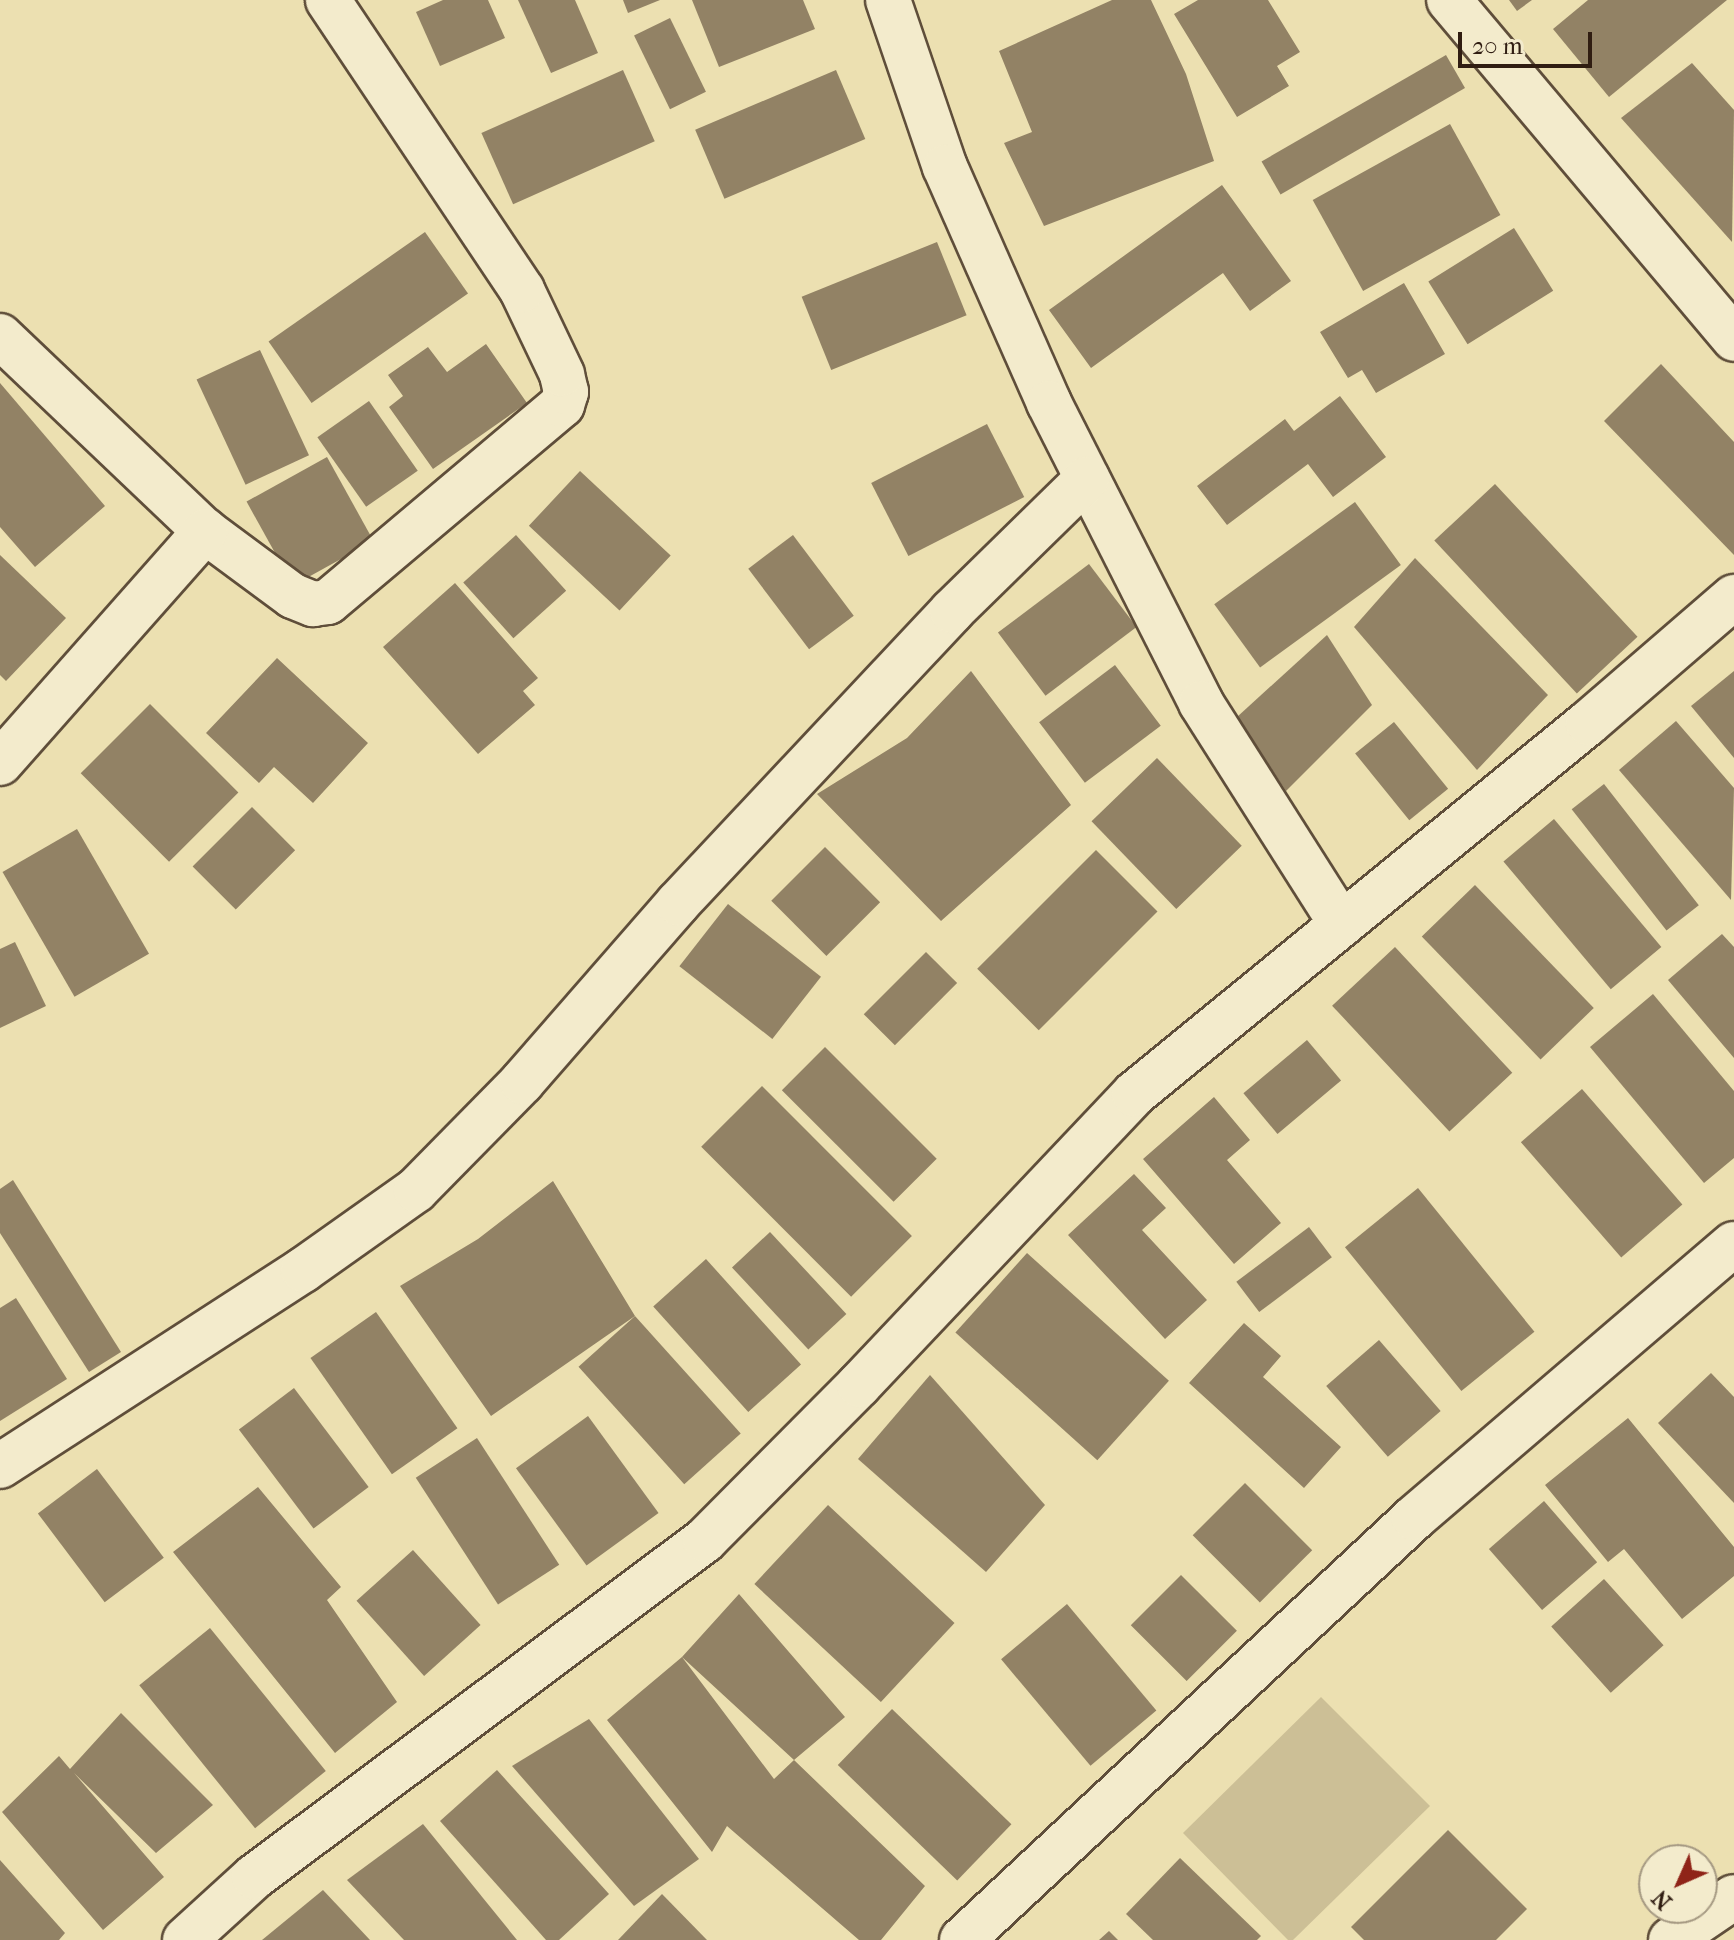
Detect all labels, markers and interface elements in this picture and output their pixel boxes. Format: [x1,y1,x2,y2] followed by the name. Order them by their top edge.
[1462,16,1596,66] scale bar
[1472,32,1523,60] text: 20 m
[1638,1844,1718,1924] north arrow
[1647,1884,1678,1915] text: N

